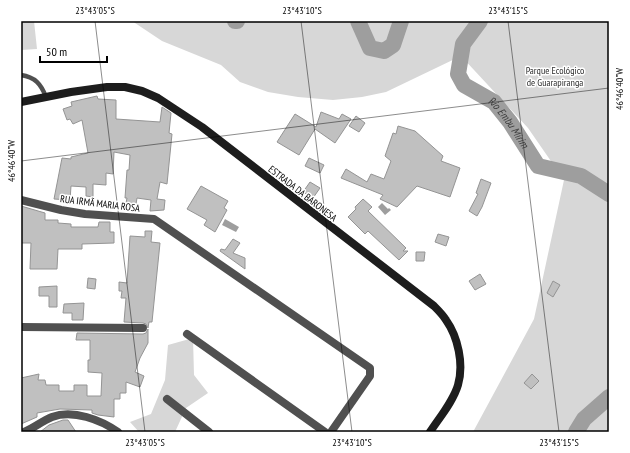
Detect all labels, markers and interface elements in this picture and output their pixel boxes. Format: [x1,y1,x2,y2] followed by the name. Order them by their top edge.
[75,4,115,17] text: 23°43'05"S
[282,4,322,17] text: 23°43'10"S
[488,4,528,17] text: 23°43'15"S
[40,38,107,64] scale bar
[46,44,67,59] text: 50 m
[526,64,584,89] park label: Parque Ecológico de Guarapiranga
[613,68,626,110] text: 46°46'40"W
[486,93,532,151] water label: Rio Embu Mirim
[5,140,18,182] text: 46°46'40"W
[266,163,340,224] street label: ESTRADA DA BARONESA
[59,192,141,215] street label: RUA IRMÃ MARIA ROSA
[125,436,165,449] text: 23°43'05"S
[332,436,372,449] text: 23°43'10"S
[539,436,579,449] text: 23°43'15"S

